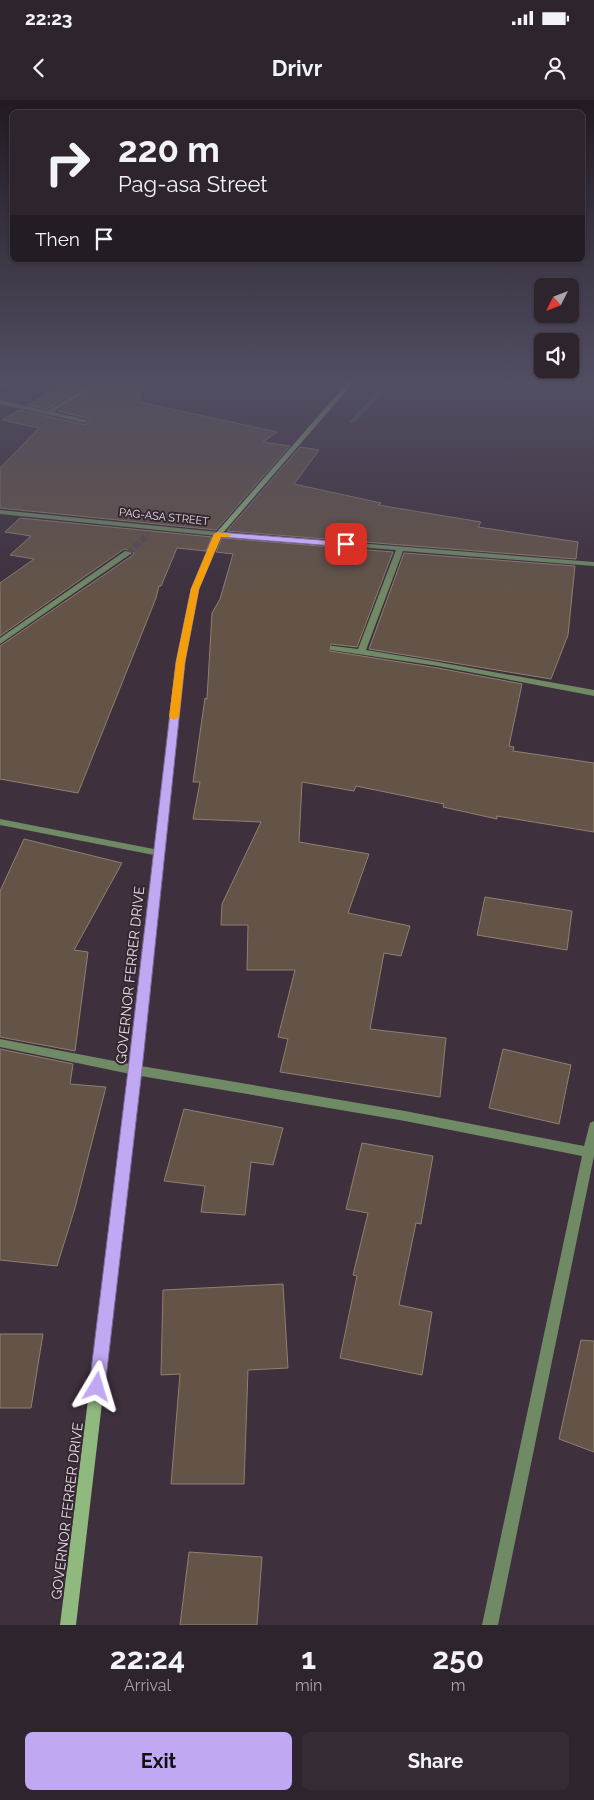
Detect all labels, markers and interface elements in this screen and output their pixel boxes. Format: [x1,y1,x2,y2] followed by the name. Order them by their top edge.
[25,7,72,29] text: 22:23
[25,54,53,82] icon: back
[541,54,569,82] icon: person
[272,55,322,81] text: Drivr
[118,129,220,170] text: 220 m
[35,130,100,195] icon: right
[118,171,268,197] text: Pag-asa Street
[90,225,118,253] icon: arrive
[35,228,80,250] text: Then
[534,278,579,322] north arrow
[534,278,579,378] map controls
[534,333,579,378] button: sound
[118,506,210,528] street label: PAG-ASA STREET
[325,523,367,565] pin
[332,530,360,558] icon: arrive
[113,885,147,1065] street label: GOVERNOR FERRER DRIVE
[70,1360,122,1412] position arrow
[48,1422,86,1600] street label: GOVERNOR FERRER DRIVE
[110,1641,185,1676] text: 22:24
[301,1641,316,1676] text: 1
[432,1641,484,1676] text: 250
[124,1676,171,1695] text: Arrival
[295,1676,322,1695] text: min
[451,1676,466,1695] text: m
[25,1732,292,1790] button: Exit
[302,1732,569,1790] button: Share

